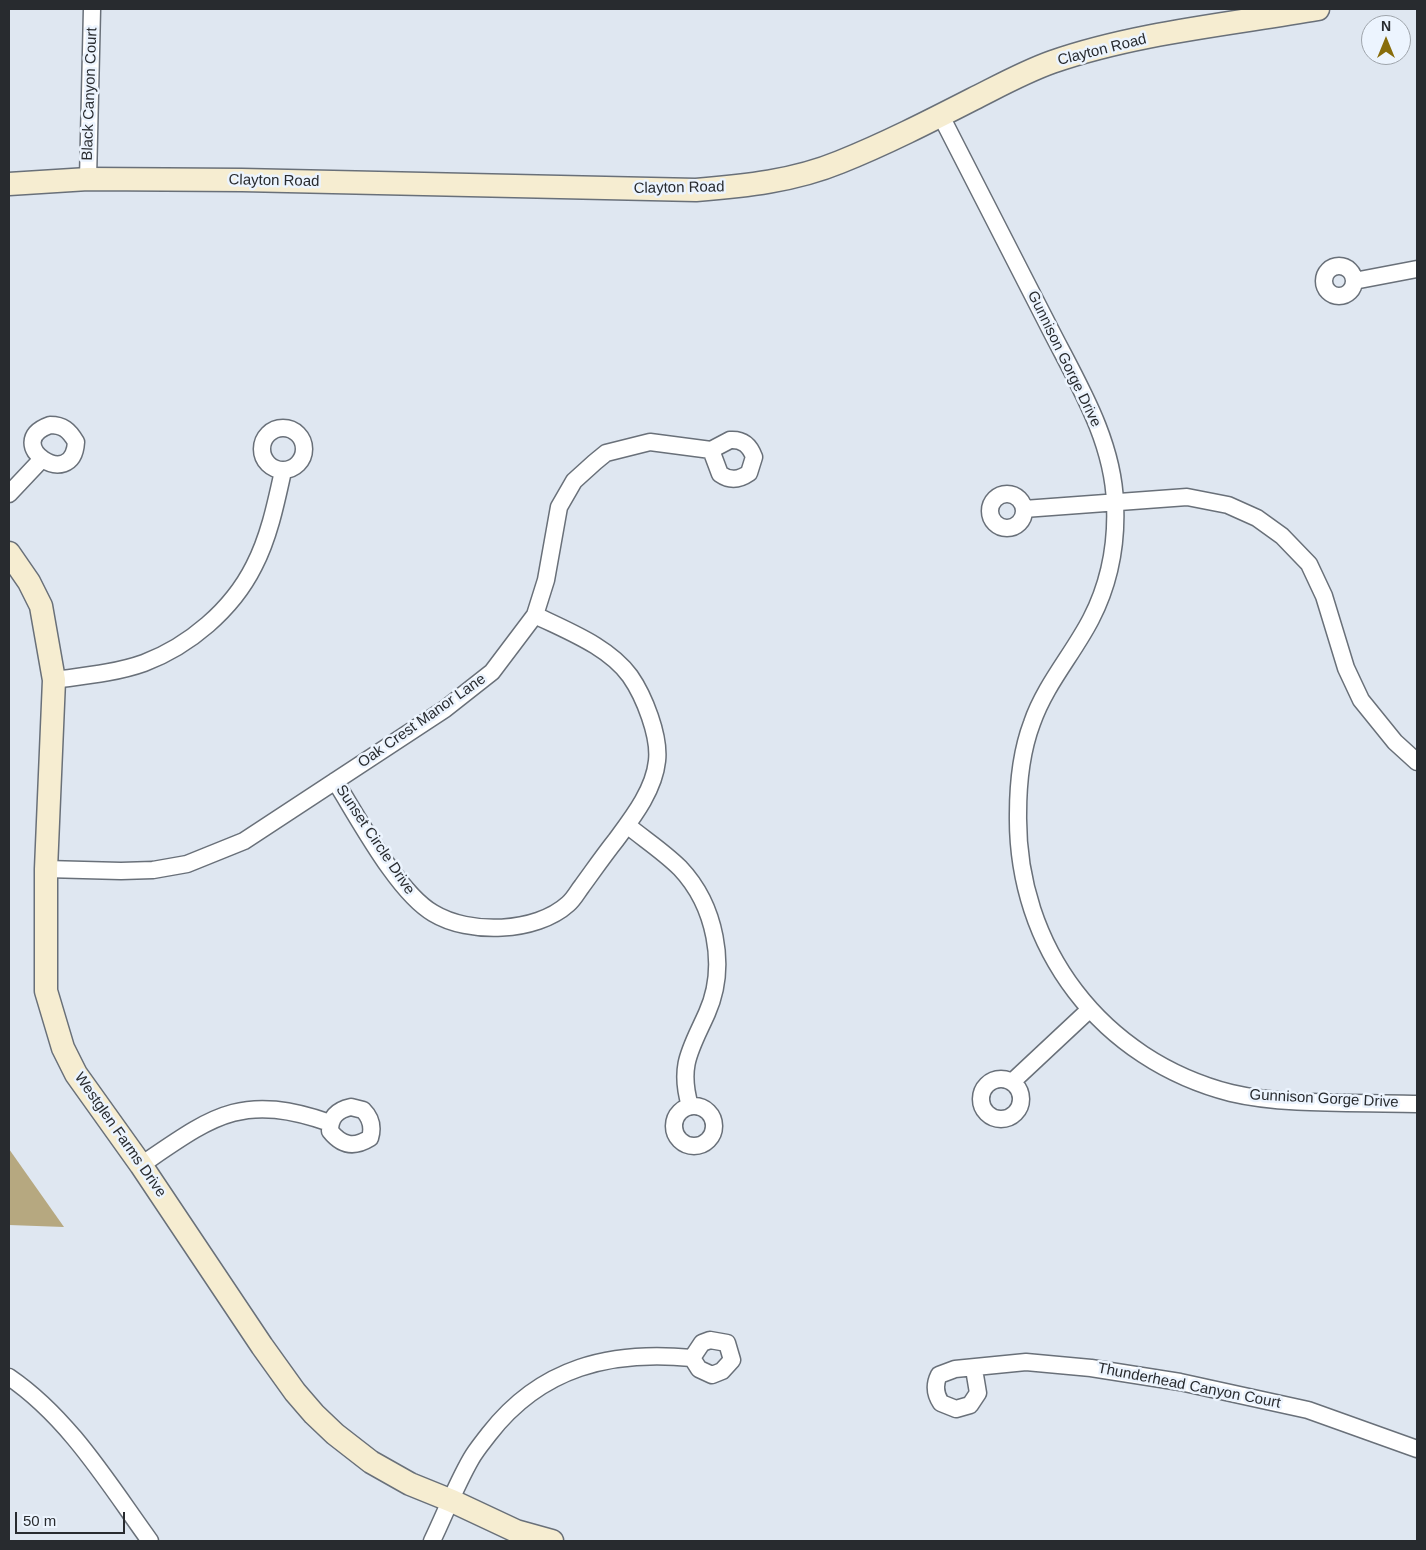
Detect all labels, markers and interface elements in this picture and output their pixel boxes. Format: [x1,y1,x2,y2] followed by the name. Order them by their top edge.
[1361,15,1411,65] north arrow
[1381,18,1391,34] text: N
[79,27,101,161] street label: Black Canyon Court
[1056,30,1148,70] street label: Clayton Road
[228,171,320,191] street label: Clayton Road
[633,178,725,198] street label: Clayton Road
[1023,288,1105,430] street label: Gunnison Gorge Drive
[355,670,489,772] street label: Oak Crest Manor Lane
[332,782,418,898] street label: Sunset Circle Drive
[70,1069,170,1201] street label: Westglen Farms Drive
[1249,1086,1399,1112] street label: Gunnison Gorge Drive
[1096,1359,1282,1413] street label: Thunderhead Canyon Court
[18,1502,128,1534] scale bar
[23,1512,56,1529] text: 50 m

